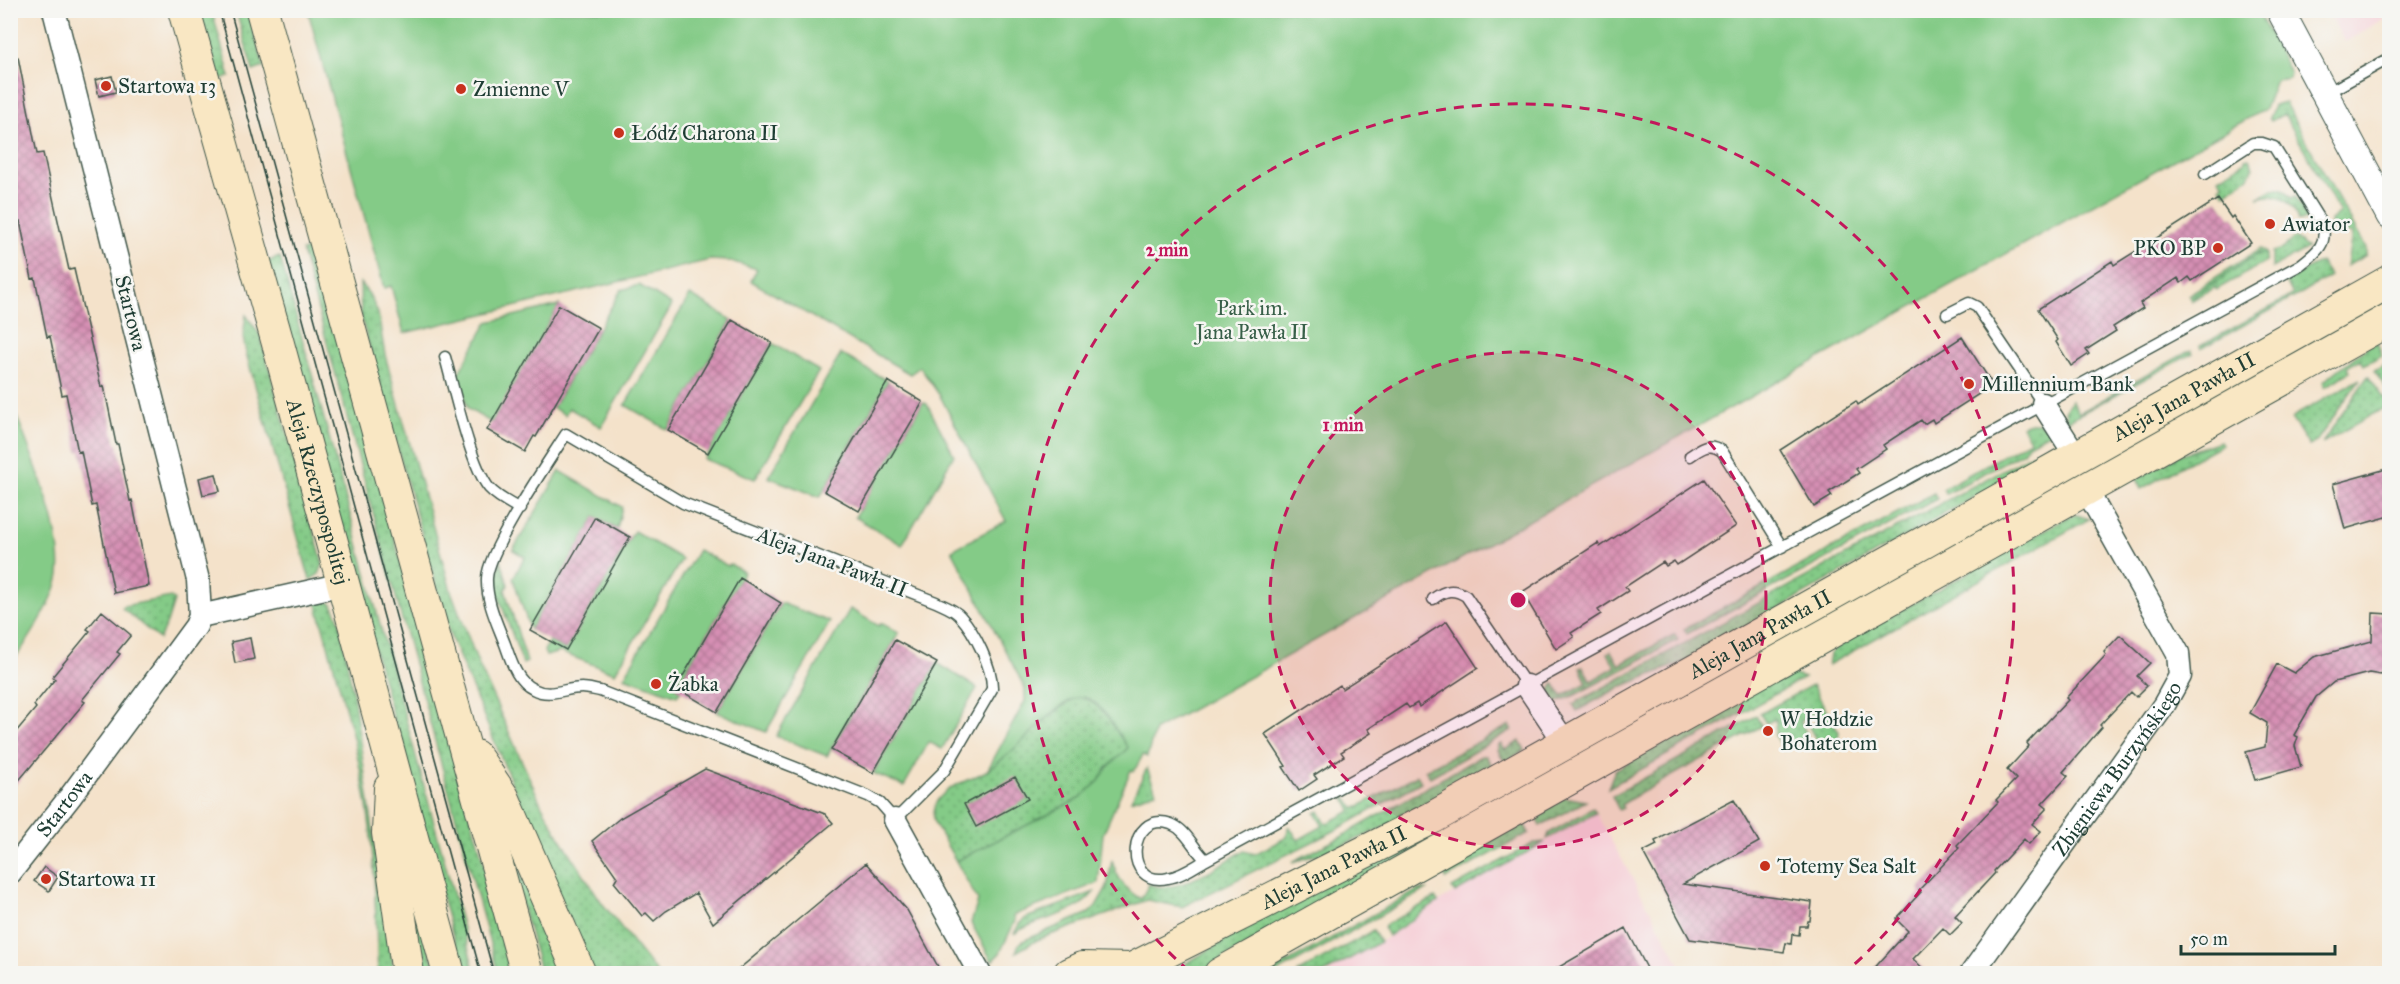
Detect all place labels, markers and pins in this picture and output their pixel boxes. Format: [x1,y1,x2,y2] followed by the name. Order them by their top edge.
[118,73,216,99] place label: Startowa 13
[473,76,570,102] place label: Zmienne V
[99,79,113,93] marker: Startowa 13
[454,82,468,96] marker: Zmienne V
[631,120,778,146] place label: Łódź Charona II
[612,126,626,140] marker: Łódź Charona II
[2281,211,2350,237] place label: Awiator
[2263,217,2277,231] marker: Awiator
[2133,235,2206,261] place label: PKO BP
[2211,241,2225,255] marker: PKO BP
[1981,371,2134,397] place label: Millennium Bank
[1962,377,1976,391] marker: Millennium Bank
[1508,590,1528,610] centre of rings
[668,671,719,697] place label: Żabka
[649,677,663,691] marker: Żabka
[1780,706,1878,756] place label: W Hołdzie Bohaterom
[1761,724,1775,738] marker: W Hołdzie Bohaterom
[1777,853,1917,879] place label: Totemy Sea Salt
[1758,859,1772,873] marker: Totemy Sea Salt
[58,866,156,892] place label: Startowa 11
[39,872,53,886] marker: Startowa 11

